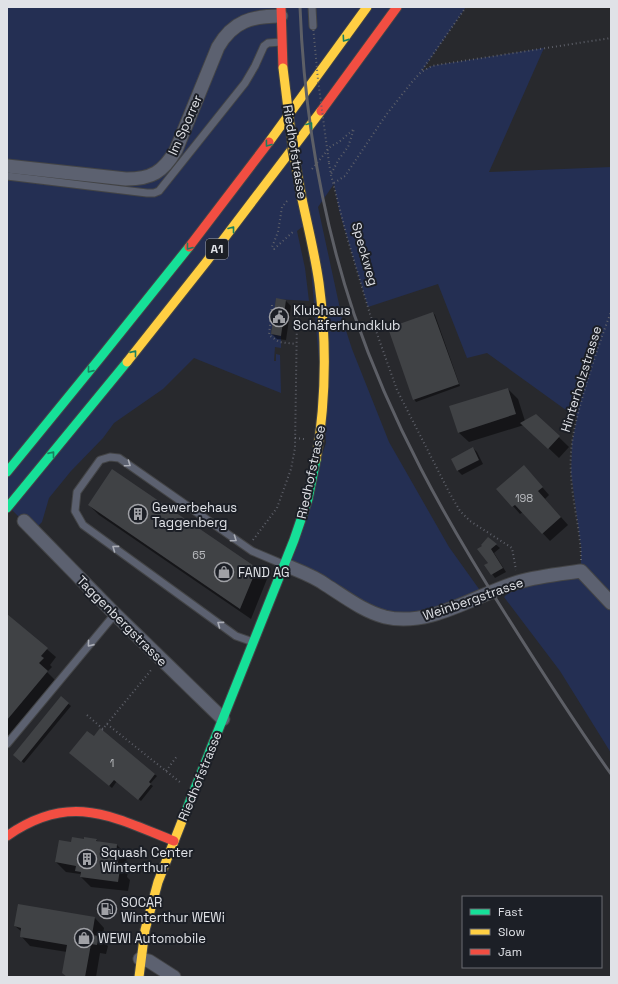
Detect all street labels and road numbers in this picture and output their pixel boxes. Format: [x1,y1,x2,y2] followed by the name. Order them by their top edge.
[164,92,206,158] street label: Im Sporrer
[279,104,311,200] street label: Riedhofstrasse
[348,220,382,288] street label: Speckweg
[206,239,228,259] road number: A1
[557,324,605,434] street label: Hinterholzstrasse
[293,424,329,520] street label: Riedhofstrasse
[73,572,171,670] street label: Taggenbergstrasse
[420,574,526,624] street label: Weinbergstrasse
[174,729,226,823] street label: Riedhofstrasse

